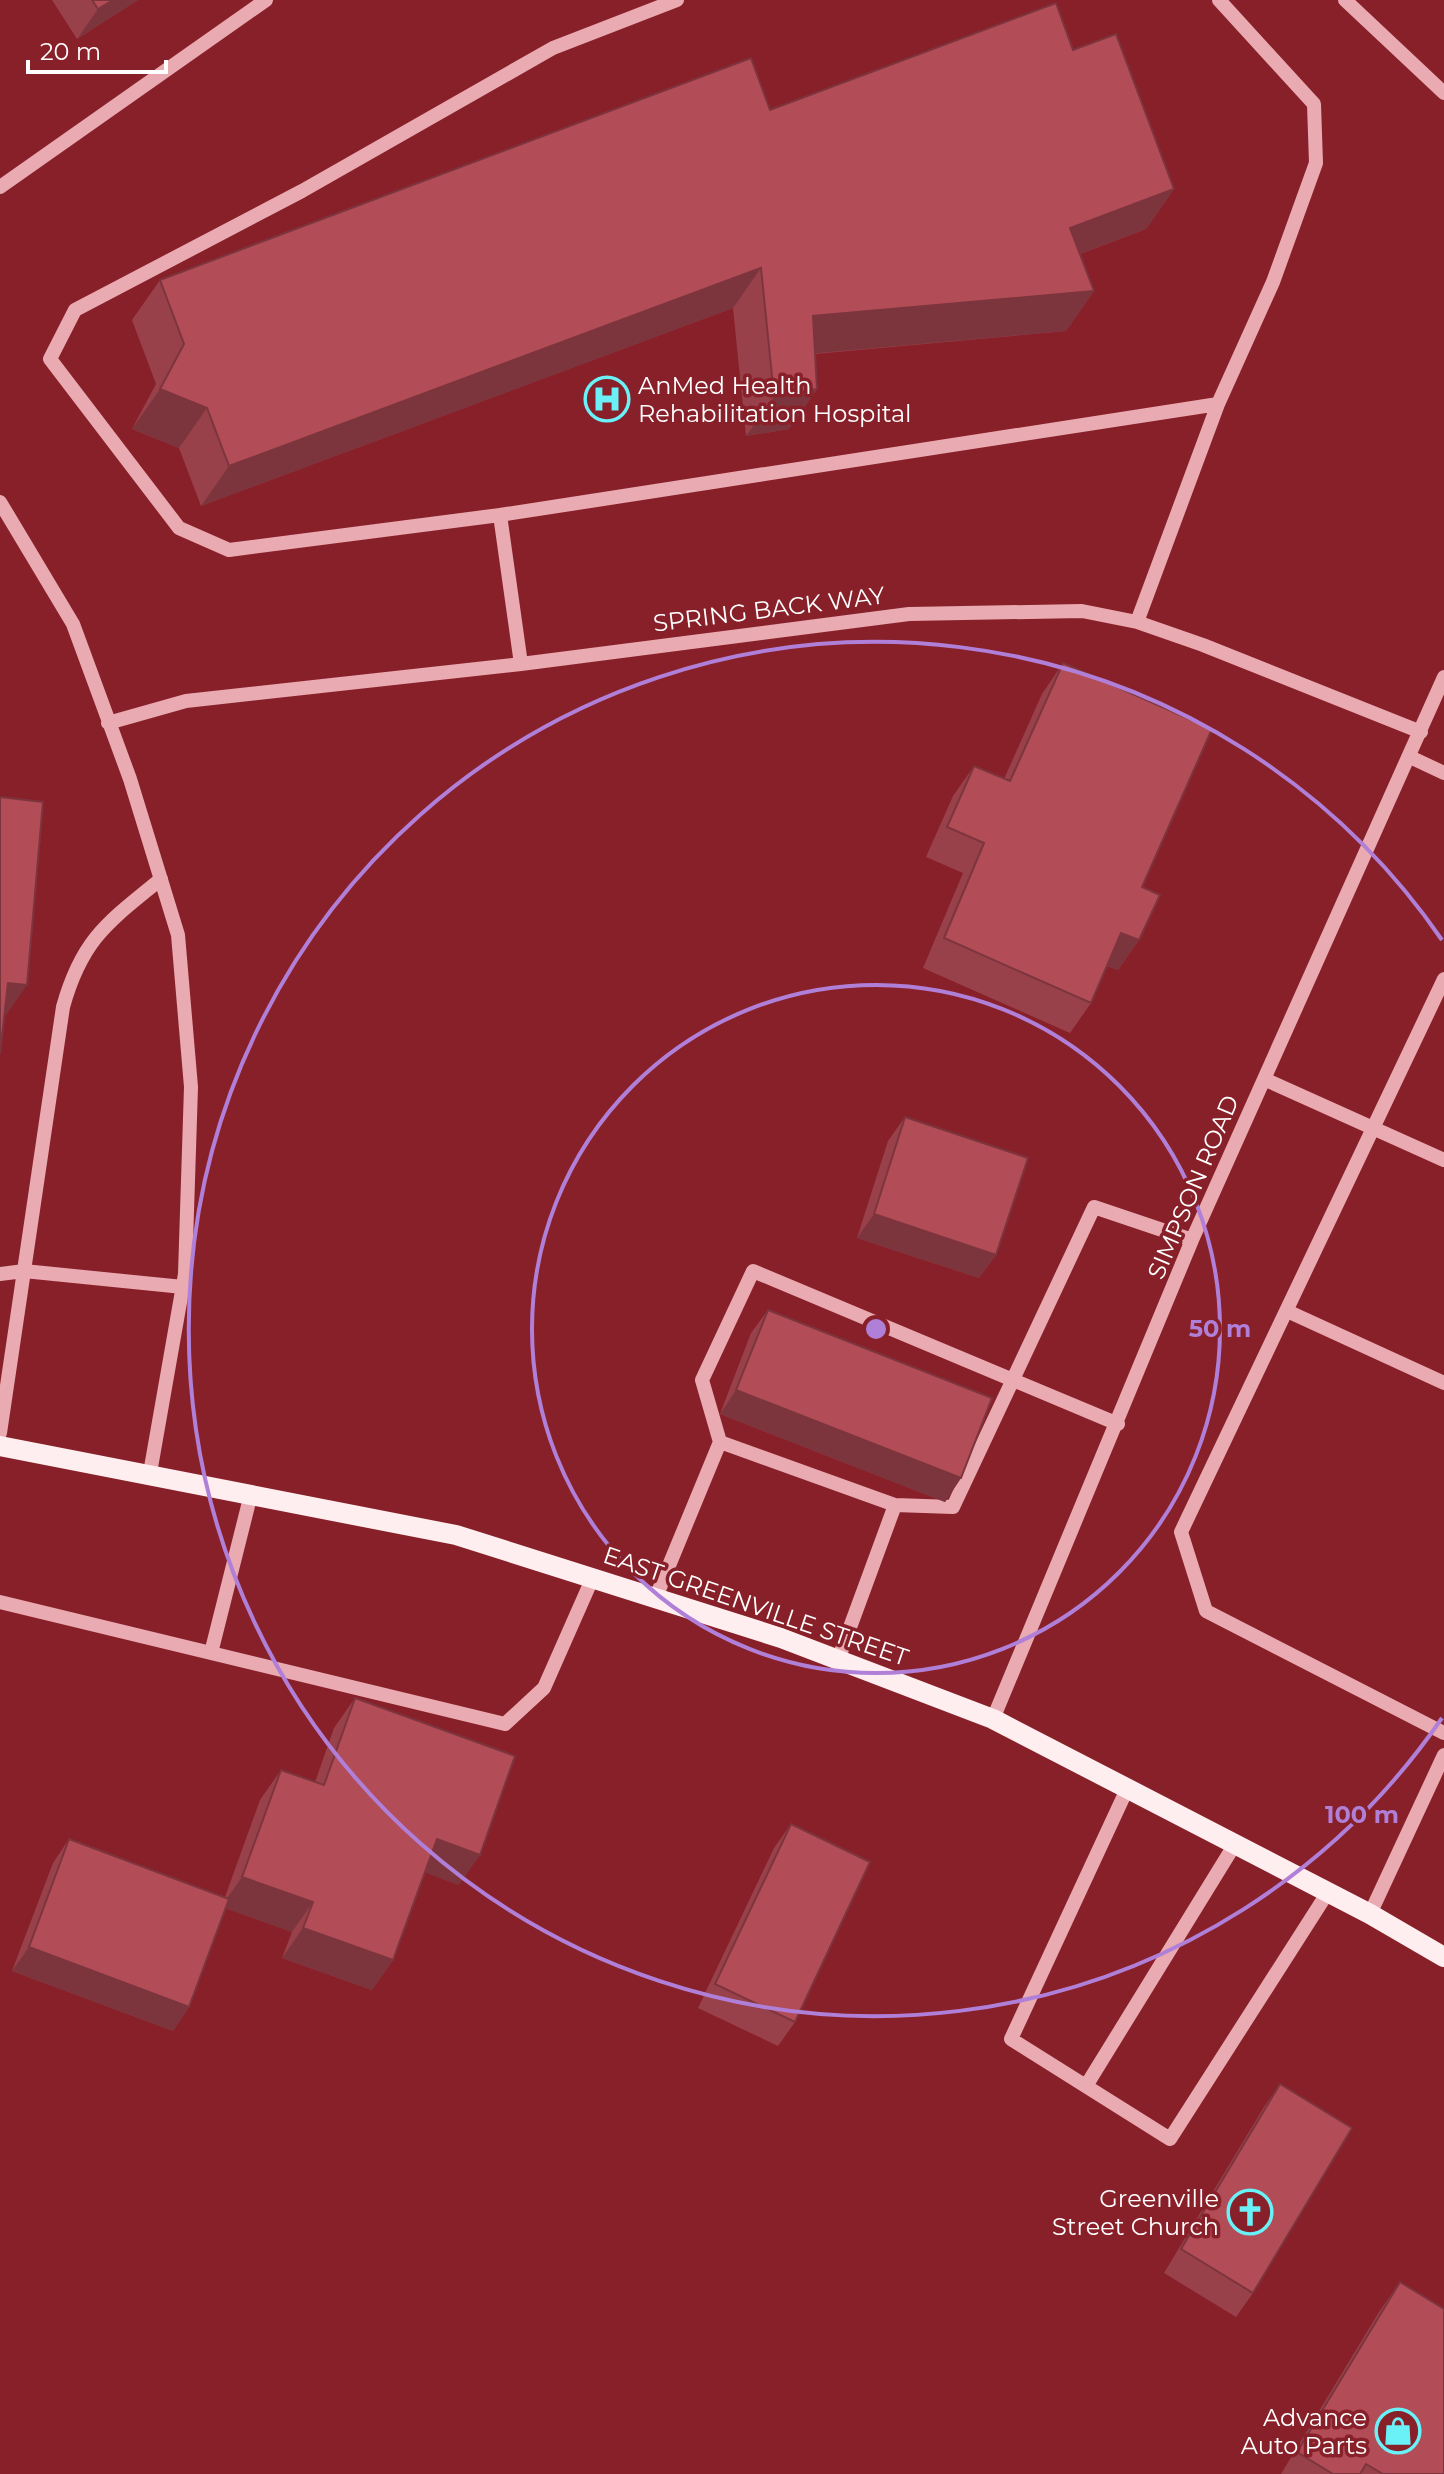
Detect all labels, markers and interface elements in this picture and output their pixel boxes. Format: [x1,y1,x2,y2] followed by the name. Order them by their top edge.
[28,24,166,74] scale bar
[40,37,101,66] text: 20 m
[638,371,912,428] place label: AnMed Health Rehabilitation Hospital
[583,375,631,423] hospital icon: AnMed Health Rehabilitation Hospital
[652,580,887,638] street label: SPRING BACK WAY
[1141,1091,1245,1283] street label: SIMPSON ROAD
[1189,1314,1251,1343] text: 50 m
[862,1315,890,1343] centre of rings
[600,1540,913,1672] street label: EAST GREENVILLE STREET
[1325,1800,1399,1829] text: 100 m
[1052,2184,1219,2241] place label: Greenville Street Church
[1226,2188,1274,2236] church icon: Greenville Street Church
[1241,2403,1367,2460] place label: Advance Auto Parts
[1374,2407,1422,2455] shop icon: Advance Auto Parts

